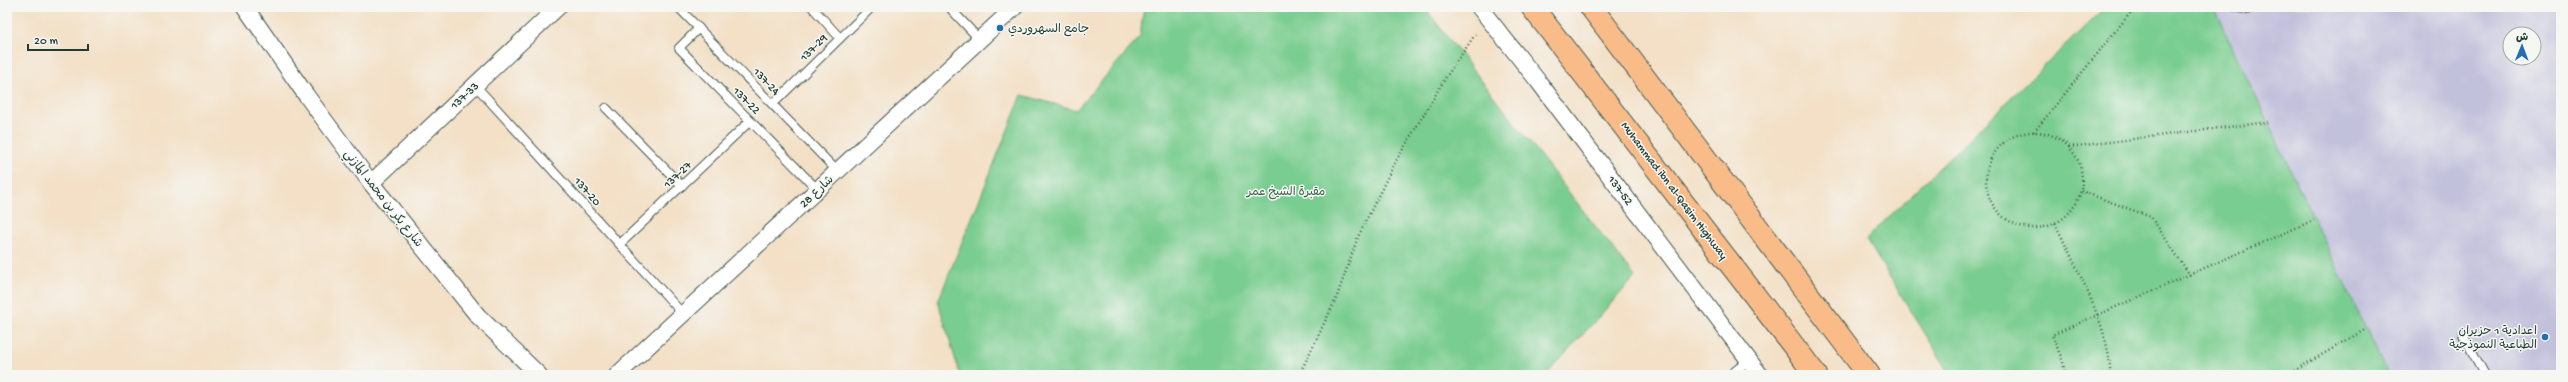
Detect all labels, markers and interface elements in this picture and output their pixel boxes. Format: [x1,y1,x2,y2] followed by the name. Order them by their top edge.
[995,23,1005,33] marker: جامع السهروردي
[1008,23,1089,37] place label: جامع السهروردي
[28,26,88,52] scale bar
[2502,26,2542,66] north arrow
[797,32,831,66] street label: 137-29
[2516,32,2528,44] text: ش
[34,35,59,49] text: 20 m
[748,65,782,99] street label: 137-24
[448,80,482,114] street label: 137-33
[728,84,762,118] street label: 137-22
[1617,120,1730,263] street label: Muhammad ibn al-Qasim Highway
[338,148,425,252] street label: شارع بكر بن محمد المازني
[661,159,696,193] street label: 137-27
[797,173,837,212] street label: شارع 28
[1603,173,1635,209] street label: 137-52
[569,174,603,210] street label: 137-20
[1246,185,1325,200] park label: مقبرة الشيخ عمر
[2449,325,2537,353] place label: اعدادية 1 حزيران الطباعية النموذجية
[2540,332,2550,342] marker: اعدادية 1 حزيران الطباعية النموذجية

